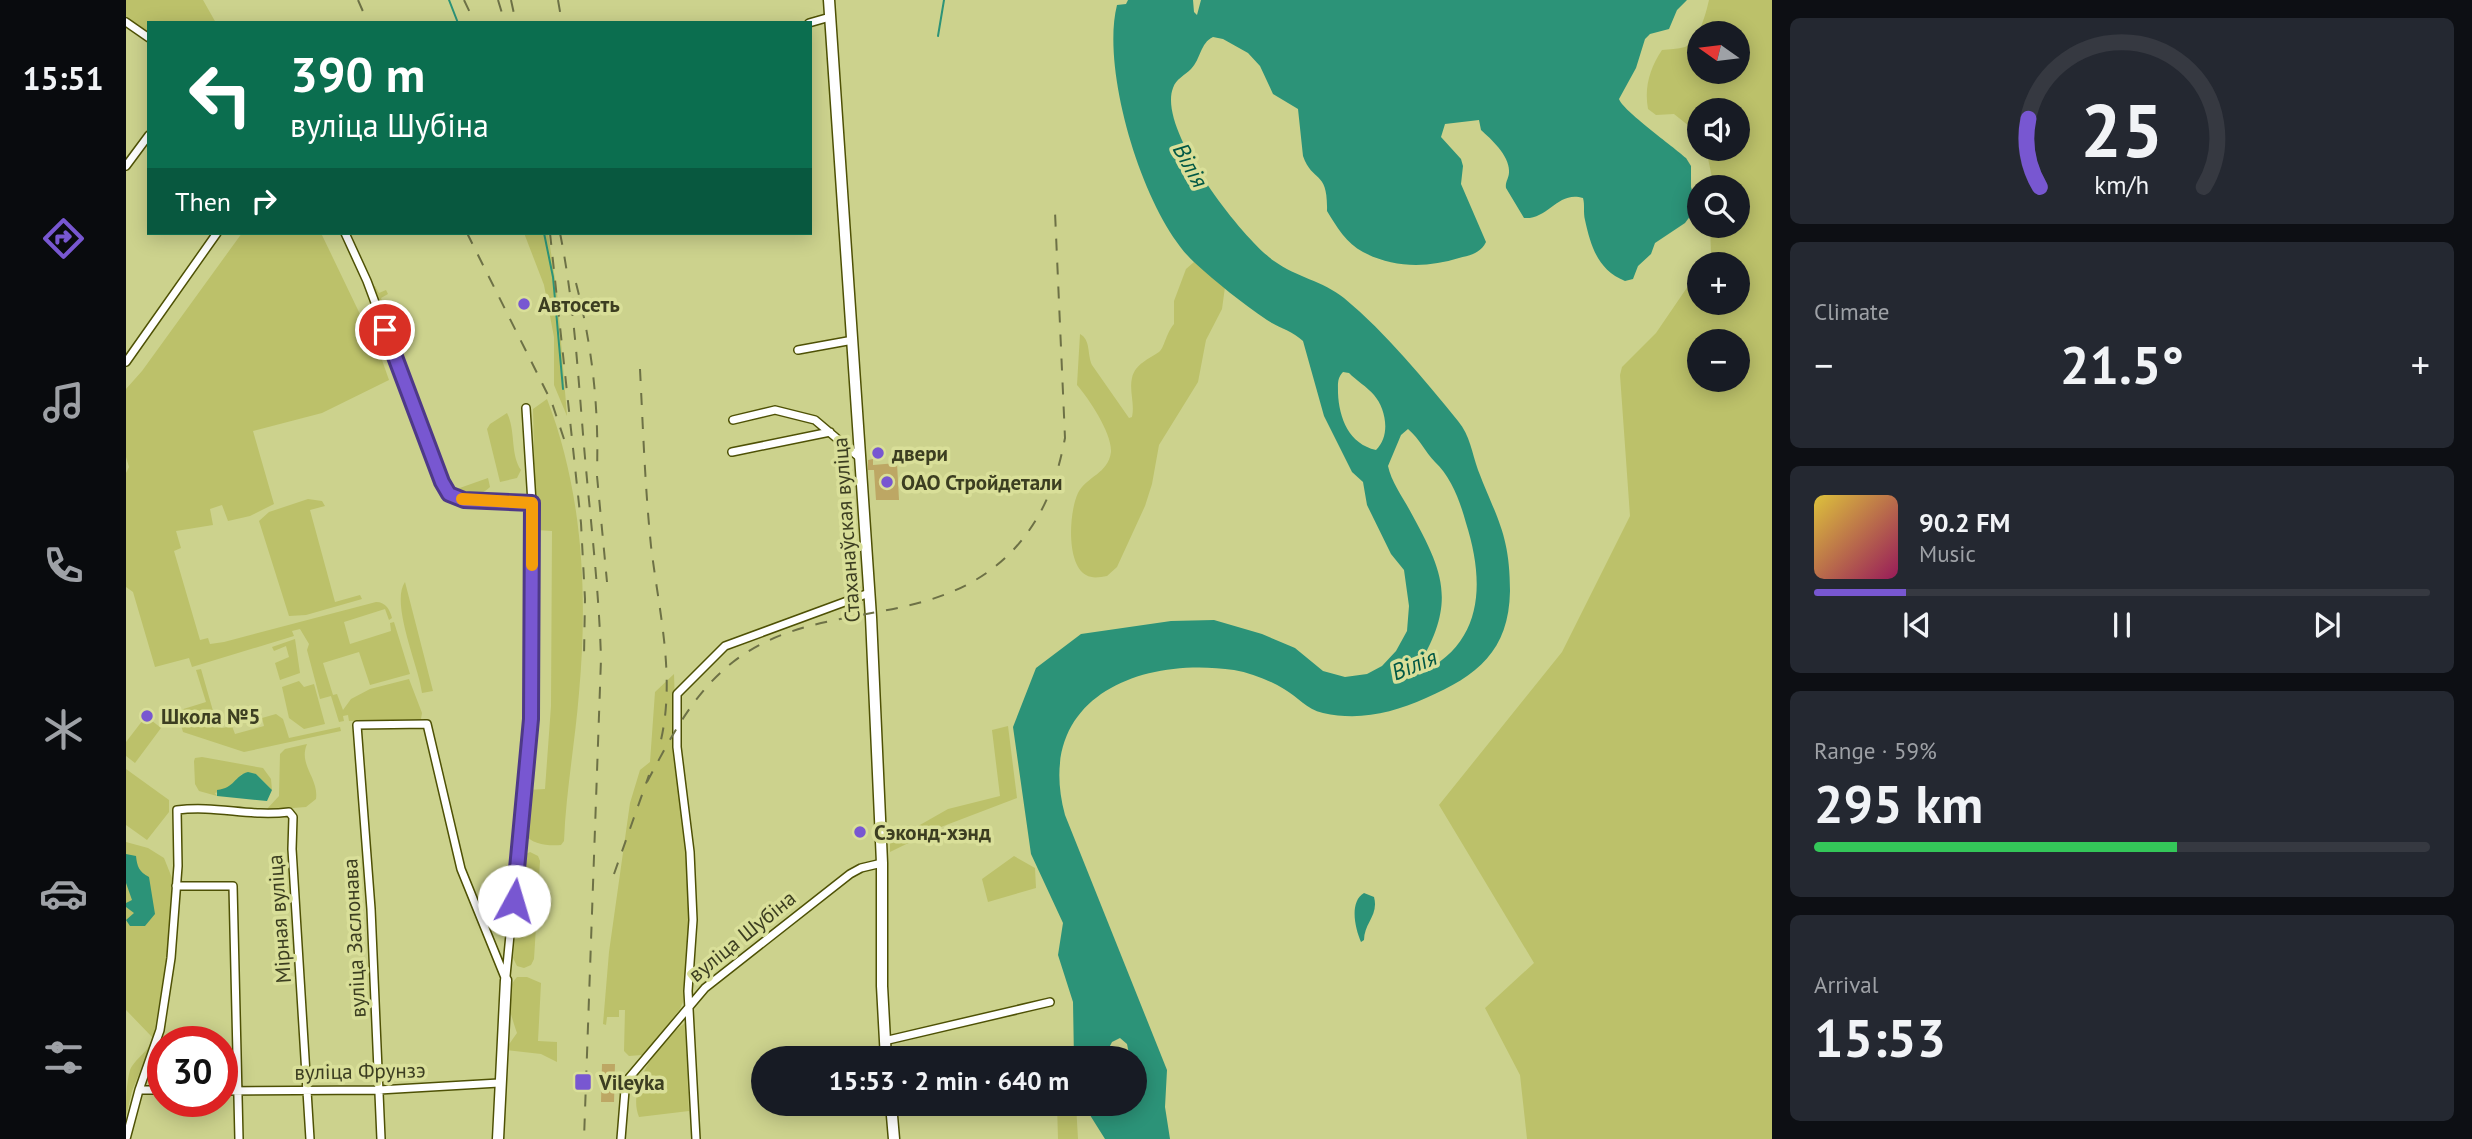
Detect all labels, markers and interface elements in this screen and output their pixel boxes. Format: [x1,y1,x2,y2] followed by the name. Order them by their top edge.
[1687,21,1750,84] north arrow
[1687,21,1750,392] map controls
[290,42,425,106] text: 390 m
[175,49,266,140] icon: left
[22,57,104,99] text: 15:51
[2081,83,2163,177] text: 25
[1687,98,1750,161] button: sound
[290,104,489,146] text: вуліца Шубіна
[1167,138,1215,193] water label: Вілія
[2095,169,2149,201] text: km/h
[1687,175,1750,238] button: search
[245,182,283,220] icon: right
[175,185,231,218] text: Then
[39,214,88,263] icon: directions
[1687,252,1750,315] button: +
[538,291,620,318] place label: Автосеть
[516,296,532,312] marker: Автосеть
[1814,297,1889,326] text: Climate
[355,300,415,360] pin
[366,311,404,349] icon: arrive
[1687,329,1750,392] button: −
[2060,331,2184,398] text: 21.5°
[1814,340,1833,389] text: −
[2411,340,2430,389] text: +
[39,378,88,427] icon: music
[826,436,866,624] street label: Стаханаўская вуліца
[891,440,948,467] place label: двери
[870,445,886,461] marker: двери
[901,469,1063,496] place label: ОАО Стройдетали
[879,474,895,490] marker: ОАО Стройдетали
[1919,506,2010,539] text: 90.2 FM
[1919,539,1976,568] text: Music
[39,541,88,590] icon: phone
[1898,606,1936,644] icon: previous
[2103,606,2141,644] icon: pause
[2308,606,2346,644] icon: next
[1387,642,1441,686] water label: Вілія
[161,703,260,730] place label: Школа №5
[39,705,88,754] icon: climate
[139,708,155,724] marker: Школа №5
[1814,736,1937,765] text: Range · 59%
[1814,770,1983,837] text: 295 km
[874,819,991,846] place label: Сэконд-хэнд
[852,824,868,840] marker: Сэконд-хэнд
[261,854,297,984] street label: Мірная вуліца
[336,858,372,1018] street label: вуліца Заслонава
[477,864,551,938] position arrow
[39,869,88,918] icon: car
[683,884,801,988] street label: вуліца Шубіна
[1814,970,1878,999] text: Arrival
[1814,1004,1946,1071] text: 15:53
[147,1026,238,1117] speed limit sign: 30
[39,1033,88,1082] icon: filters
[294,1056,426,1086] street label: вуліца Фрунзэ
[829,1064,1069,1097] text: 15:53 · 2 min · 640 m
[598,1069,665,1096] place label: Vileyka
[573,1072,593,1092] marker: Vileyka

